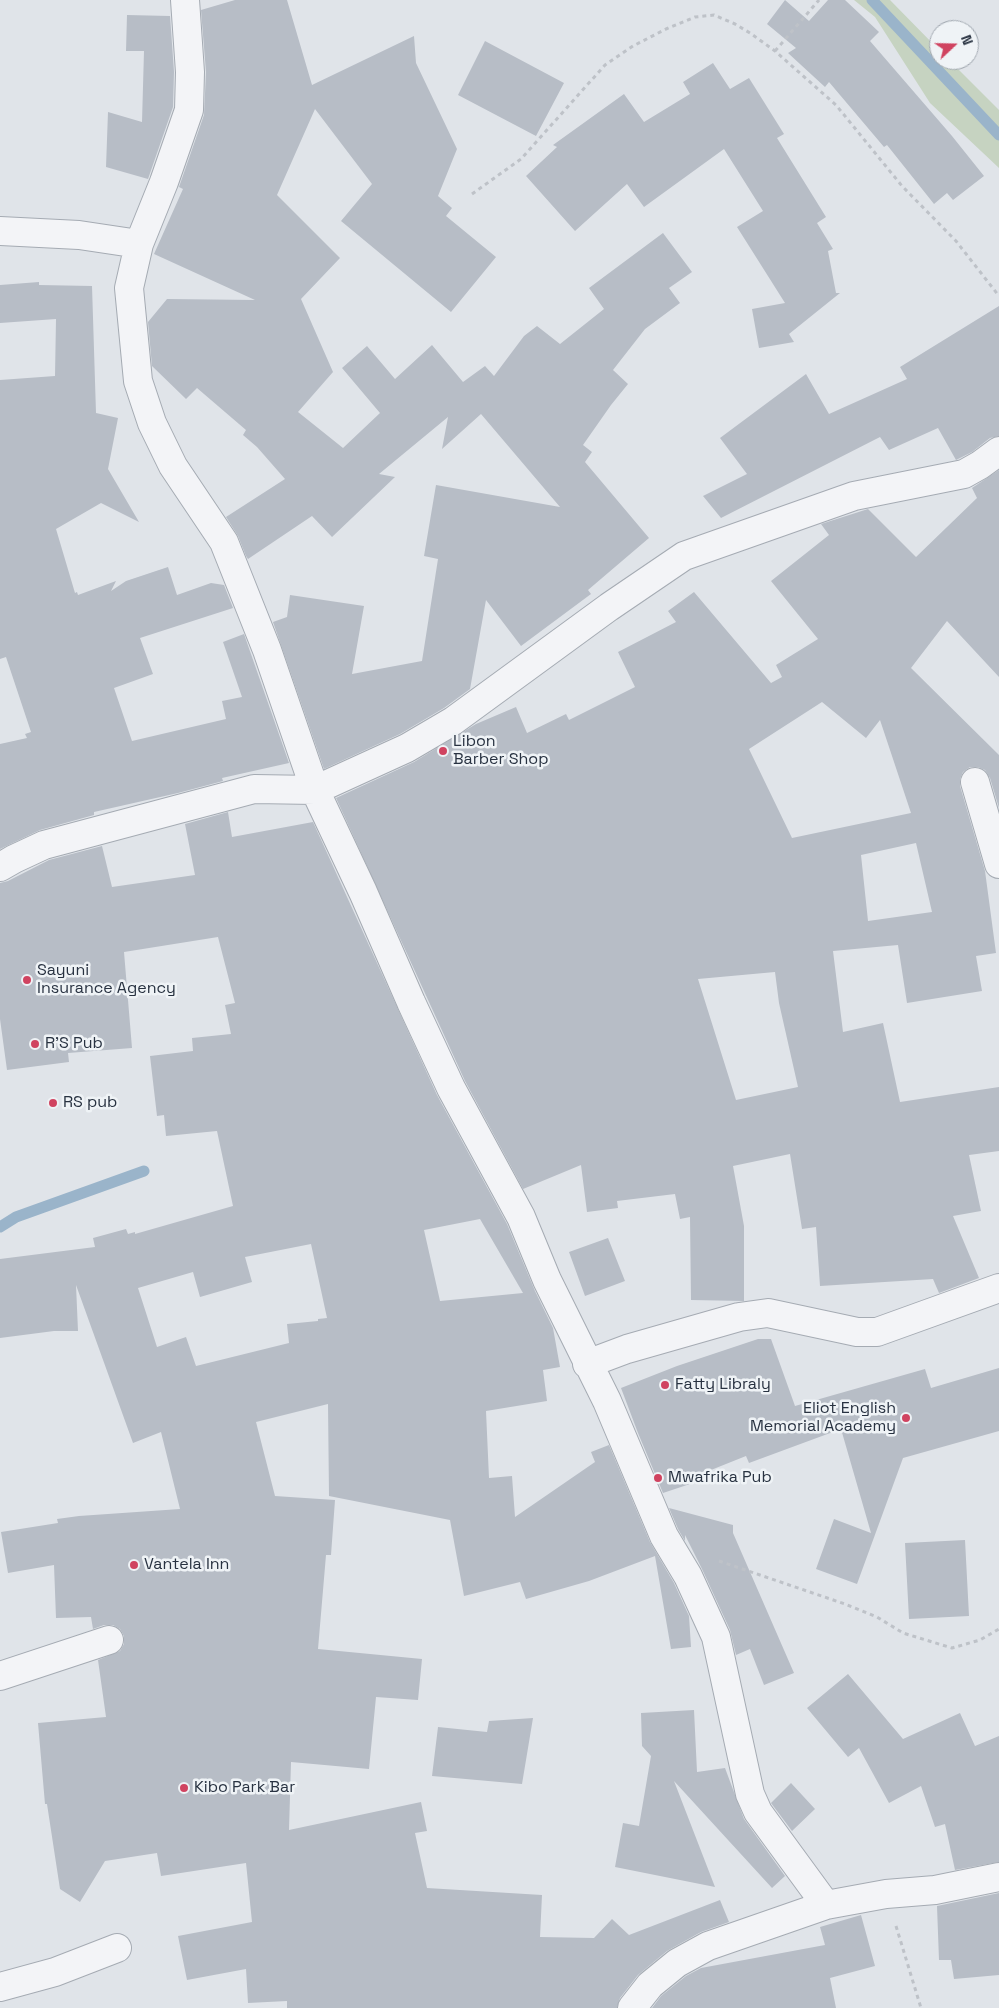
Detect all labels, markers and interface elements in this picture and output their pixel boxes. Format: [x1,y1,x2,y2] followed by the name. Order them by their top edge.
[929,20,979,70] north arrow
[957,32,977,48] text: N
[453,732,549,770] place label: Libon Barber Shop
[437,745,449,757] marker: Libon Barber Shop
[37,961,176,999] place label: Sayuni Insurance Agency
[21,974,33,986] marker: Sayuni Insurance Agency
[45,1034,103,1054] place label: R'S Pub
[29,1038,41,1050] marker: R'S Pub
[63,1093,117,1113] place label: RS pub
[47,1097,59,1109] marker: RS pub
[675,1375,771,1395] place label: Fatty Libraly
[659,1379,671,1391] marker: Fatty Libraly
[750,1399,896,1437] place label: Eliot English Memorial Academy
[900,1412,912,1424] marker: Eliot English Memorial Academy
[668,1468,772,1488] place label: Mwafrika Pub
[652,1472,664,1484] marker: Mwafrika Pub
[144,1555,229,1575] place label: Vantela Inn
[128,1559,140,1571] marker: Vantela Inn
[194,1778,295,1798] place label: Kibo Park Bar
[178,1782,190,1794] marker: Kibo Park Bar

